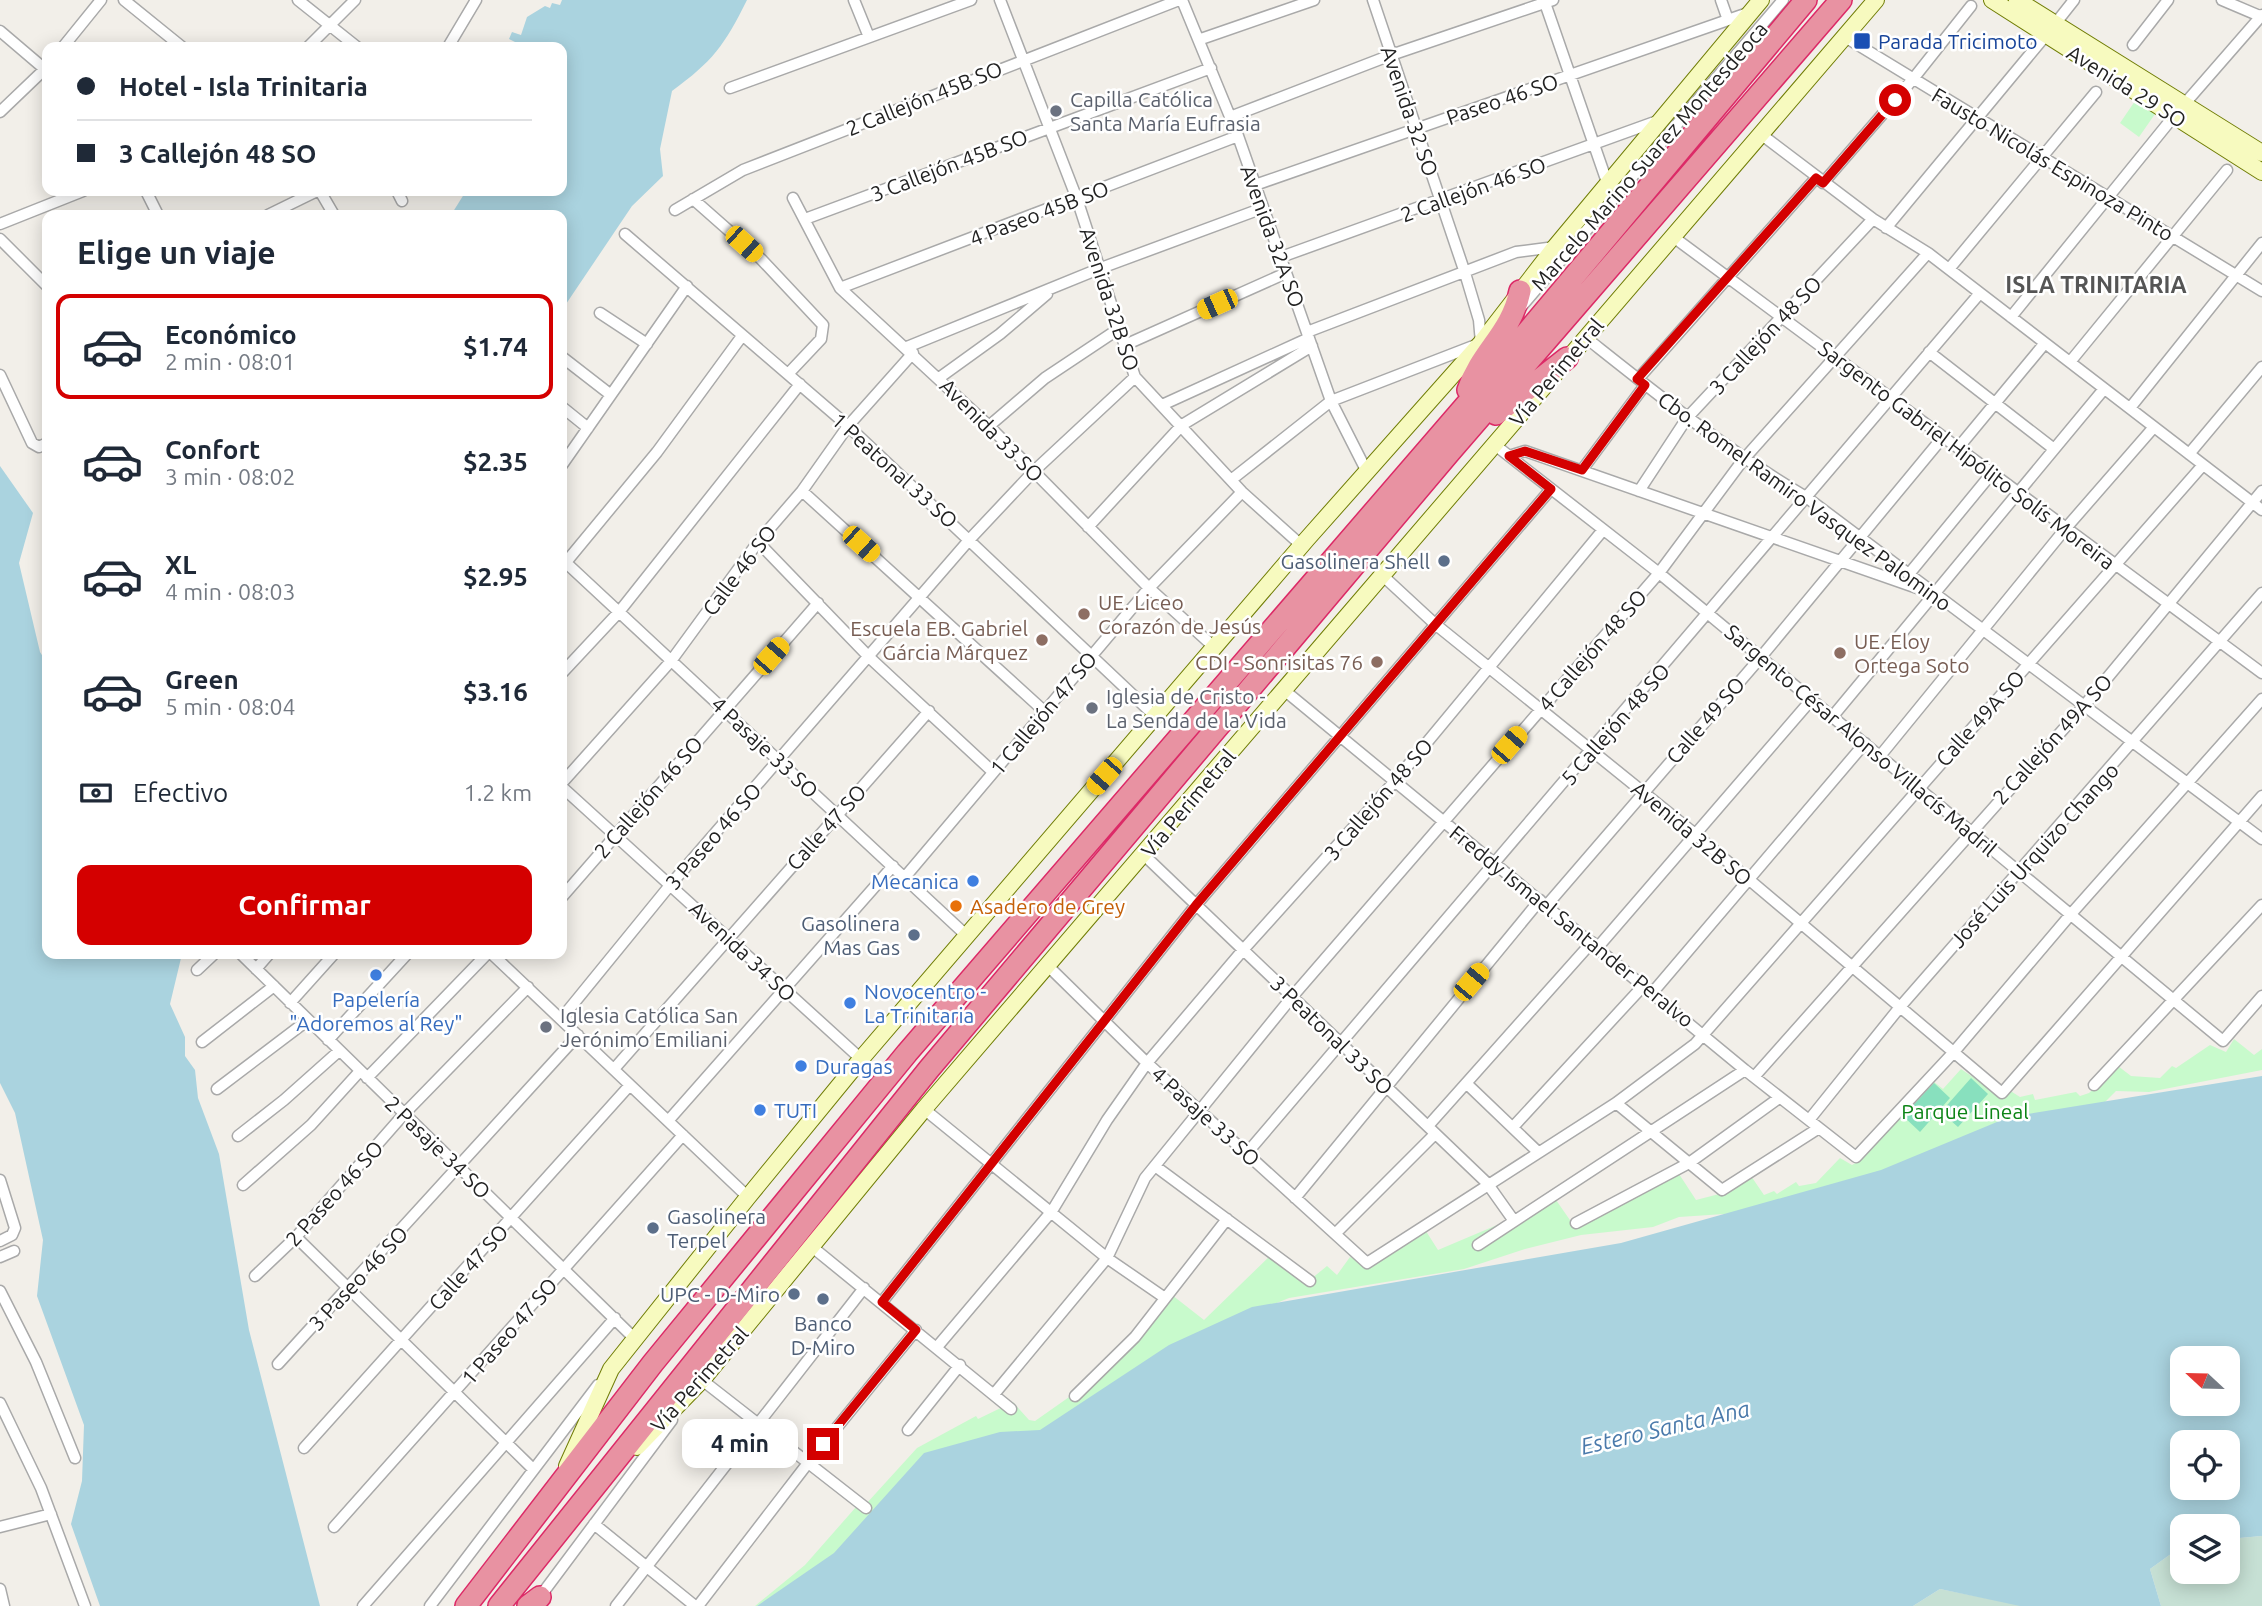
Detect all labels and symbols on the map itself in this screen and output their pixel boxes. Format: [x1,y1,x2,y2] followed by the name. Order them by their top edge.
[1526,17,1772,295] street label: Marcelo Marino Suarez Montesdeoca
[1878,29,2038,53] place label: Parada Tricimoto
[1852,31,1872,51] marker: Parada Tricimoto
[2063,40,2191,132] street label: Avenida 29 SO
[1377,43,1443,179] street label: Avenida 32 SO
[842,56,1006,140] street label: 2 Callejón 45B SO
[1443,69,1561,129] street label: Paseo 46 SO
[1928,82,2178,246] street label: Fausto Nicolás Espinoza Pinto
[1879,84,1911,116] route start
[1070,87,1261,135] place label: Capilla Católica Santa María Eufrasia
[1048,103,1064,119] marker: Capilla Católica Santa María Eufrasia
[867,124,1031,206] street label: 3 Callejón 45B SO
[1397,152,1549,226] street label: 2 Callejón 46 SO
[1236,162,1310,310] street label: Avenida 32A SO
[966,176,1112,250] street label: 4 Paseo 45B SO
[722,222,767,266] car
[1076,224,1144,374] street label: Avenida 32B SO
[1704,271,1826,399] street label: 3 Callejón 48 SO
[2005,272,2187,297] district label: ISLA TRINITARIA
[1194,286,1241,322] car
[1504,313,1608,431] street label: Vía Perimetral
[1814,336,2120,574] street label: Sargento Gabriel Hipólito Solís Moreira
[935,373,1049,487] street label: Avenida 33 SO
[1654,387,1956,615] street label: Cbo. Romel Ramiro Vasquez Palomino
[827,407,963,533] street label: 1 Peatonal 33 SO
[697,520,781,620] street label: Calle 46 SO
[839,522,884,566] car
[1281,549,1430,573] place label: Gasolinera Shell
[1436,553,1452,569] marker: Gasolinera Shell
[1533,584,1651,716] street label: 4 Callejón 48 SO
[1098,590,1261,638] place label: UE. Liceo Corazón de Jesús
[1076,606,1092,622] marker: UE. Liceo Corazón de Jesús
[850,616,1028,664] place label: Escuela EB. Gabriel Gárcia Márquez
[1720,619,2002,861] street label: Sargento César Alonso Villacís Madril
[1854,629,1970,677] place label: UE. Eloy Ortega Soto
[1034,632,1050,648] marker: Escuela EB. Gabriel Gárcia Márquez
[750,633,793,679] car
[1832,645,1848,661] marker: UE. Eloy Ortega Soto
[985,647,1101,779] street label: 1 Callejón 47 SO
[1195,650,1363,674] place label: CDI - Sonrisitas 76
[1369,654,1385,670] marker: CDI - Sonrisitas 76
[1556,658,1674,790] street label: 5 Callejón 48 SO
[1931,665,2029,771] street label: Calle 49A SO
[1987,669,2117,809] street label: 2 Callejón 49A SO
[1661,672,1749,768] street label: Calle 49 SO
[1106,684,1287,732] place label: Iglesia de Cristo - La Senda de la Vida
[707,691,823,803] street label: 4 Pasaje 33 SO
[1084,700,1100,716] marker: Iglesia de Cristo - La Senda de la Vida
[1488,722,1531,768] car
[589,731,707,863] street label: 2 Callejón 46 SO
[1319,733,1437,865] street label: 3 Callejón 48 SO
[1136,744,1240,862] street label: Vía Perimetral
[1083,753,1126,799] car
[1945,758,2123,952] street label: José Luis Urquizo Chango
[1627,776,1757,890] street label: Avenida 32B SO
[660,778,766,894] street label: 3 Paseo 46 SO
[781,779,871,875] street label: Calle 47 SO
[1445,820,1699,1032] street label: Freddy Ismael Santander Peralvo
[871,869,959,893] place label: Mecanica
[965,873,981,889] marker: Mecanica
[970,894,1125,918] place label: Asadero de Grey
[685,896,801,1006] street label: Avenida 34 SO
[948,898,964,914] marker: Asadero de Grey
[801,911,900,959] place label: Gasolinera Mas Gas
[906,927,922,943] marker: Gasolinera Mas Gas
[1450,959,1493,1005] car
[368,967,384,983] marker: Papelería "Adoremos al Rey"
[1266,971,1398,1099] street label: 3 Peatonal 33 SO
[864,979,986,1027] place label: Novocentro - La Trinitaria
[289,987,463,1035] place label: Papelería "Adoremos al Rey"
[842,995,858,1011] marker: Novocentro - La Trinitaria
[560,1003,738,1051] place label: Iglesia Católica San Jerónimo Emiliani
[538,1019,554,1035] marker: Iglesia Católica San Jerónimo Emiliani
[815,1054,893,1078] place label: Duragas
[793,1058,809,1074] marker: Duragas
[1147,1061,1265,1171] street label: 4 Pasaje 33 SO
[380,1091,496,1203] street label: 2 Pasaje 34 SO
[774,1098,817,1122] place label: TUTI
[1901,1099,2029,1123] park label: Parque Lineal
[752,1102,768,1118] marker: TUTI
[280,1135,388,1251] street label: 2 Paseo 46 SO
[667,1204,766,1252] place label: Gasolinera Terpel
[423,1219,513,1315] street label: Calle 47 SO
[645,1220,661,1236] marker: Gasolinera Terpel
[304,1221,412,1335] street label: 3 Paseo 46 SO
[456,1273,562,1389] street label: 1 Paseo 47 SO
[660,1282,780,1306] place label: UPC - D-Miro
[786,1286,802,1302] marker: UPC - D-Miro
[815,1291,831,1307] marker: Banco D-Miro
[791,1311,855,1359] place label: Banco D-Miro
[645,1321,753,1437] street label: Vía Perimetral
[2170,1346,2240,1416] north arrow
[1578,1395,1752,1459] water label: Estero Santa Ana
[683,1420,798,1468] callout: 4 min
[807,1428,839,1460] route end

